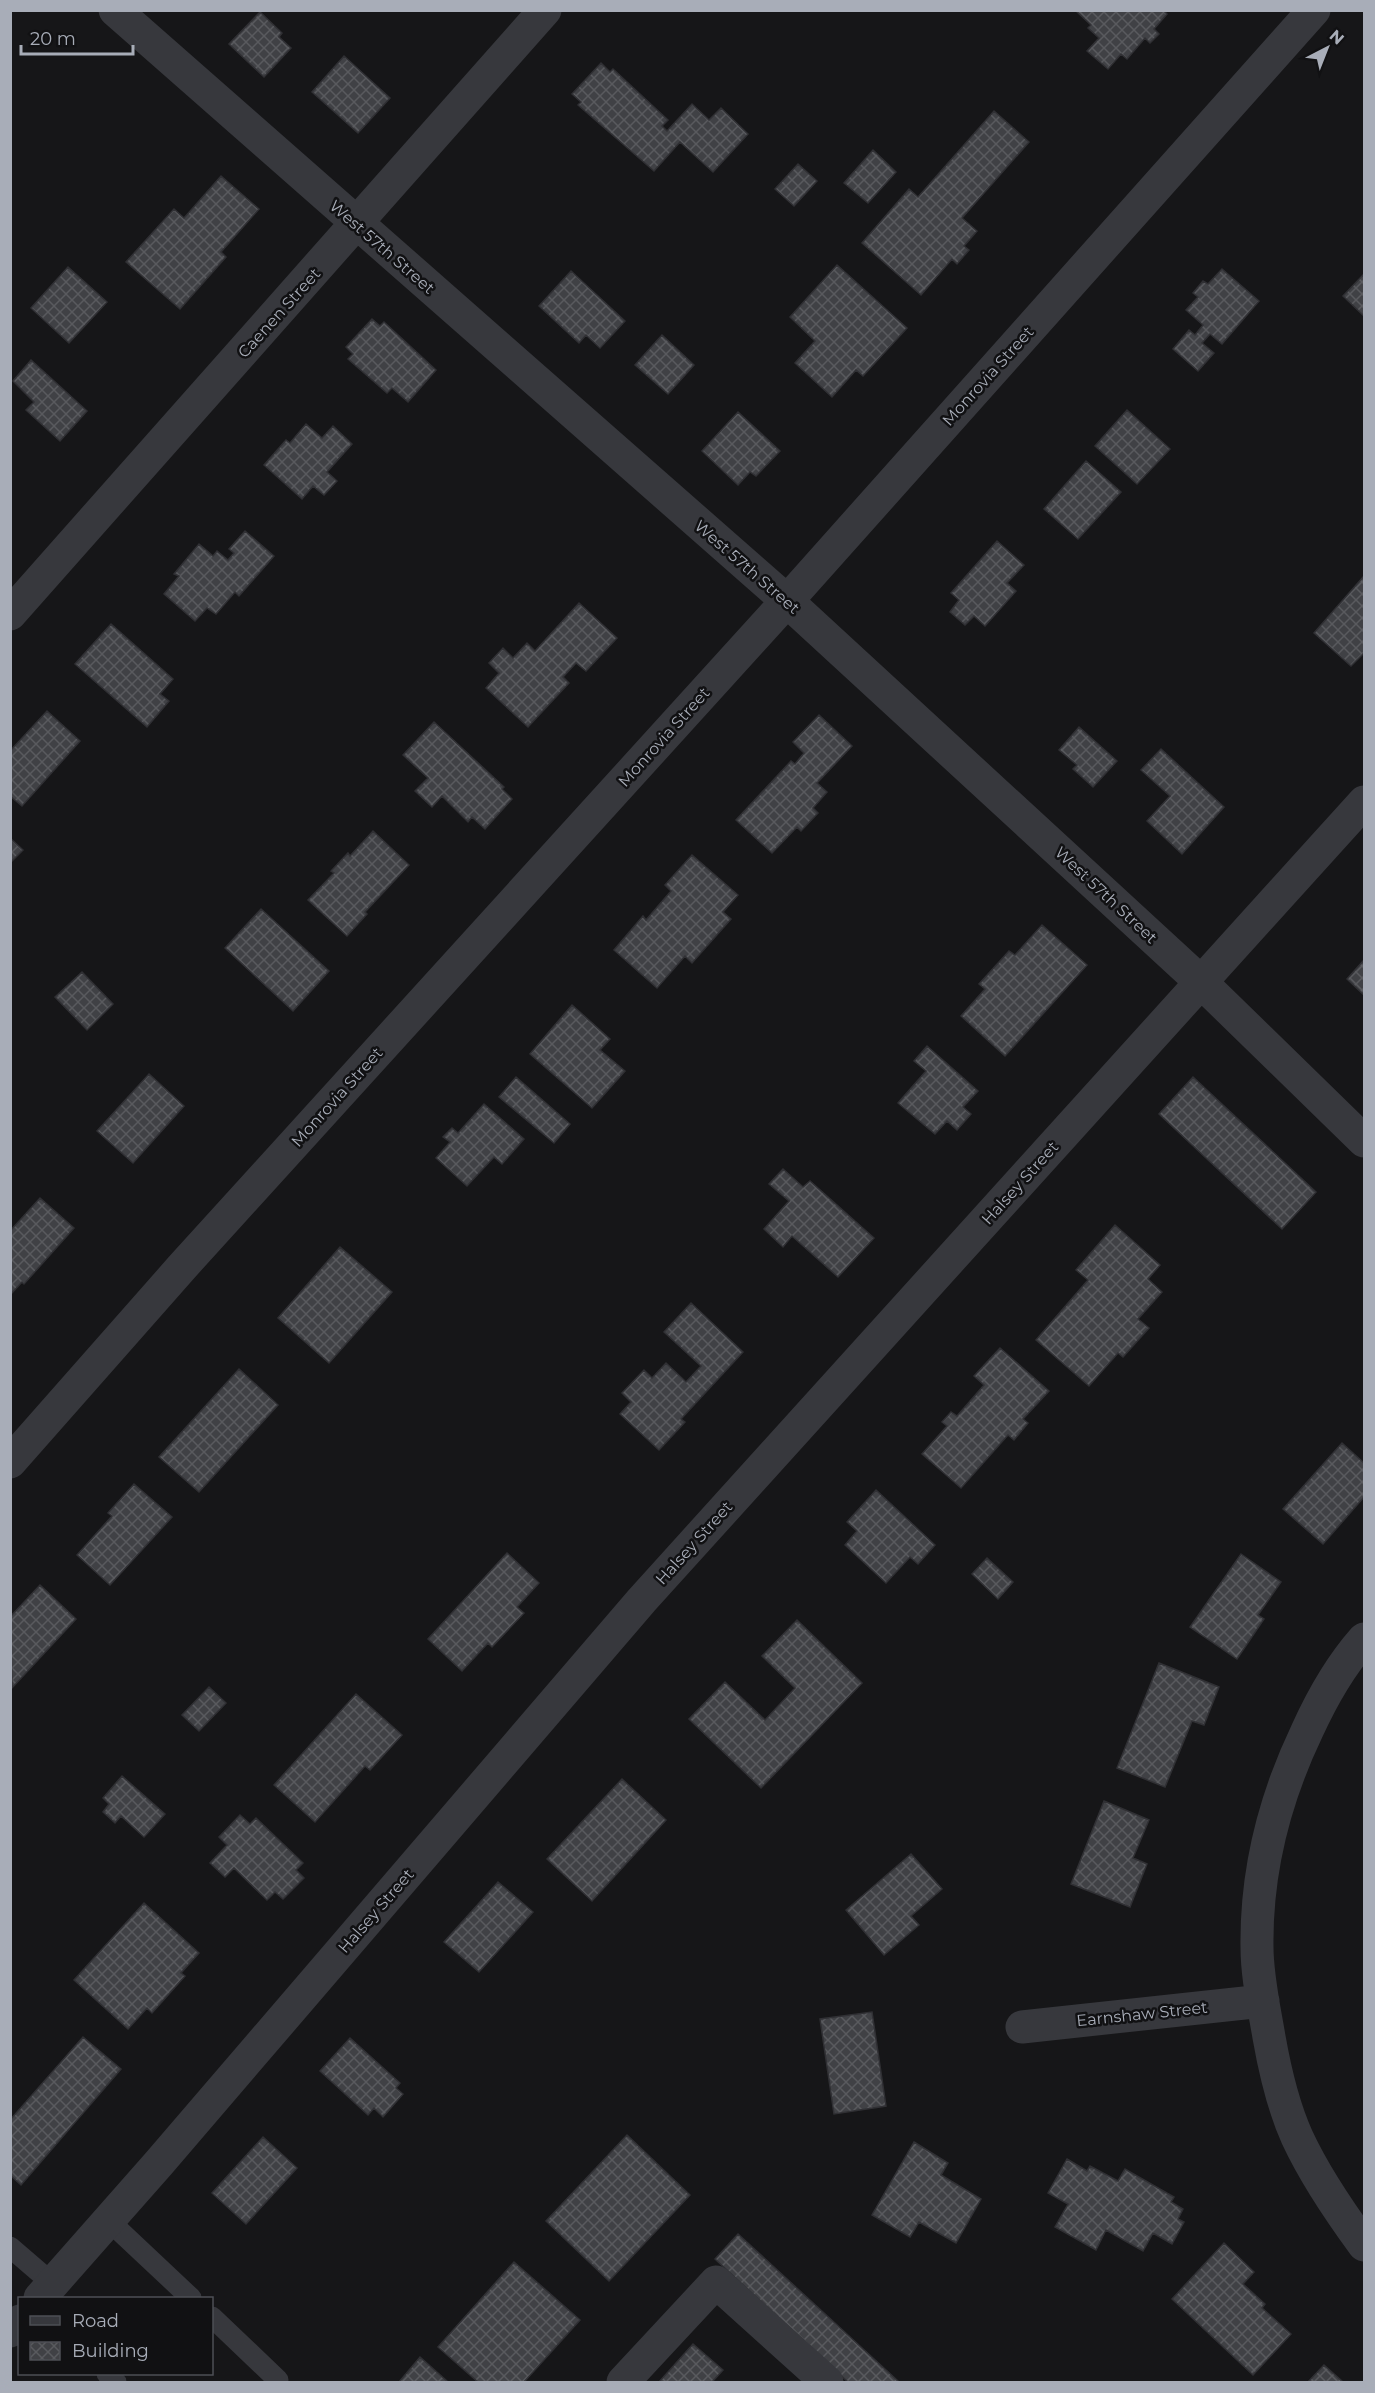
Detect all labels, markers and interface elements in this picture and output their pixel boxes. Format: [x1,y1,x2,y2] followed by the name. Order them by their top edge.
[21,18,134,56] scale bar
[1297,18,1357,78] north arrow
[1326,26,1348,49] text: N
[30,28,76,50] text: 20 m
[326,196,439,298] street label: West 57th Street
[234,264,325,362] street label: Caenen Street
[938,322,1038,430] street label: Monrovia Street
[691,516,804,618] street label: West 57th Street
[614,683,714,791] street label: Monrovia Street
[1051,843,1161,948] street label: West 57th Street
[287,1043,387,1151] street label: Monrovia Street
[978,1137,1063,1229] street label: Halsey Street
[652,1497,737,1589] street label: Halsey Street
[334,1865,418,1957] street label: Halsey Street
[1076,1998,1209,2030] street label: Earnshaw Street
[18,2297,213,2375] legend
[72,2310,119,2332] text: Road
[72,2340,149,2362] text: Building

